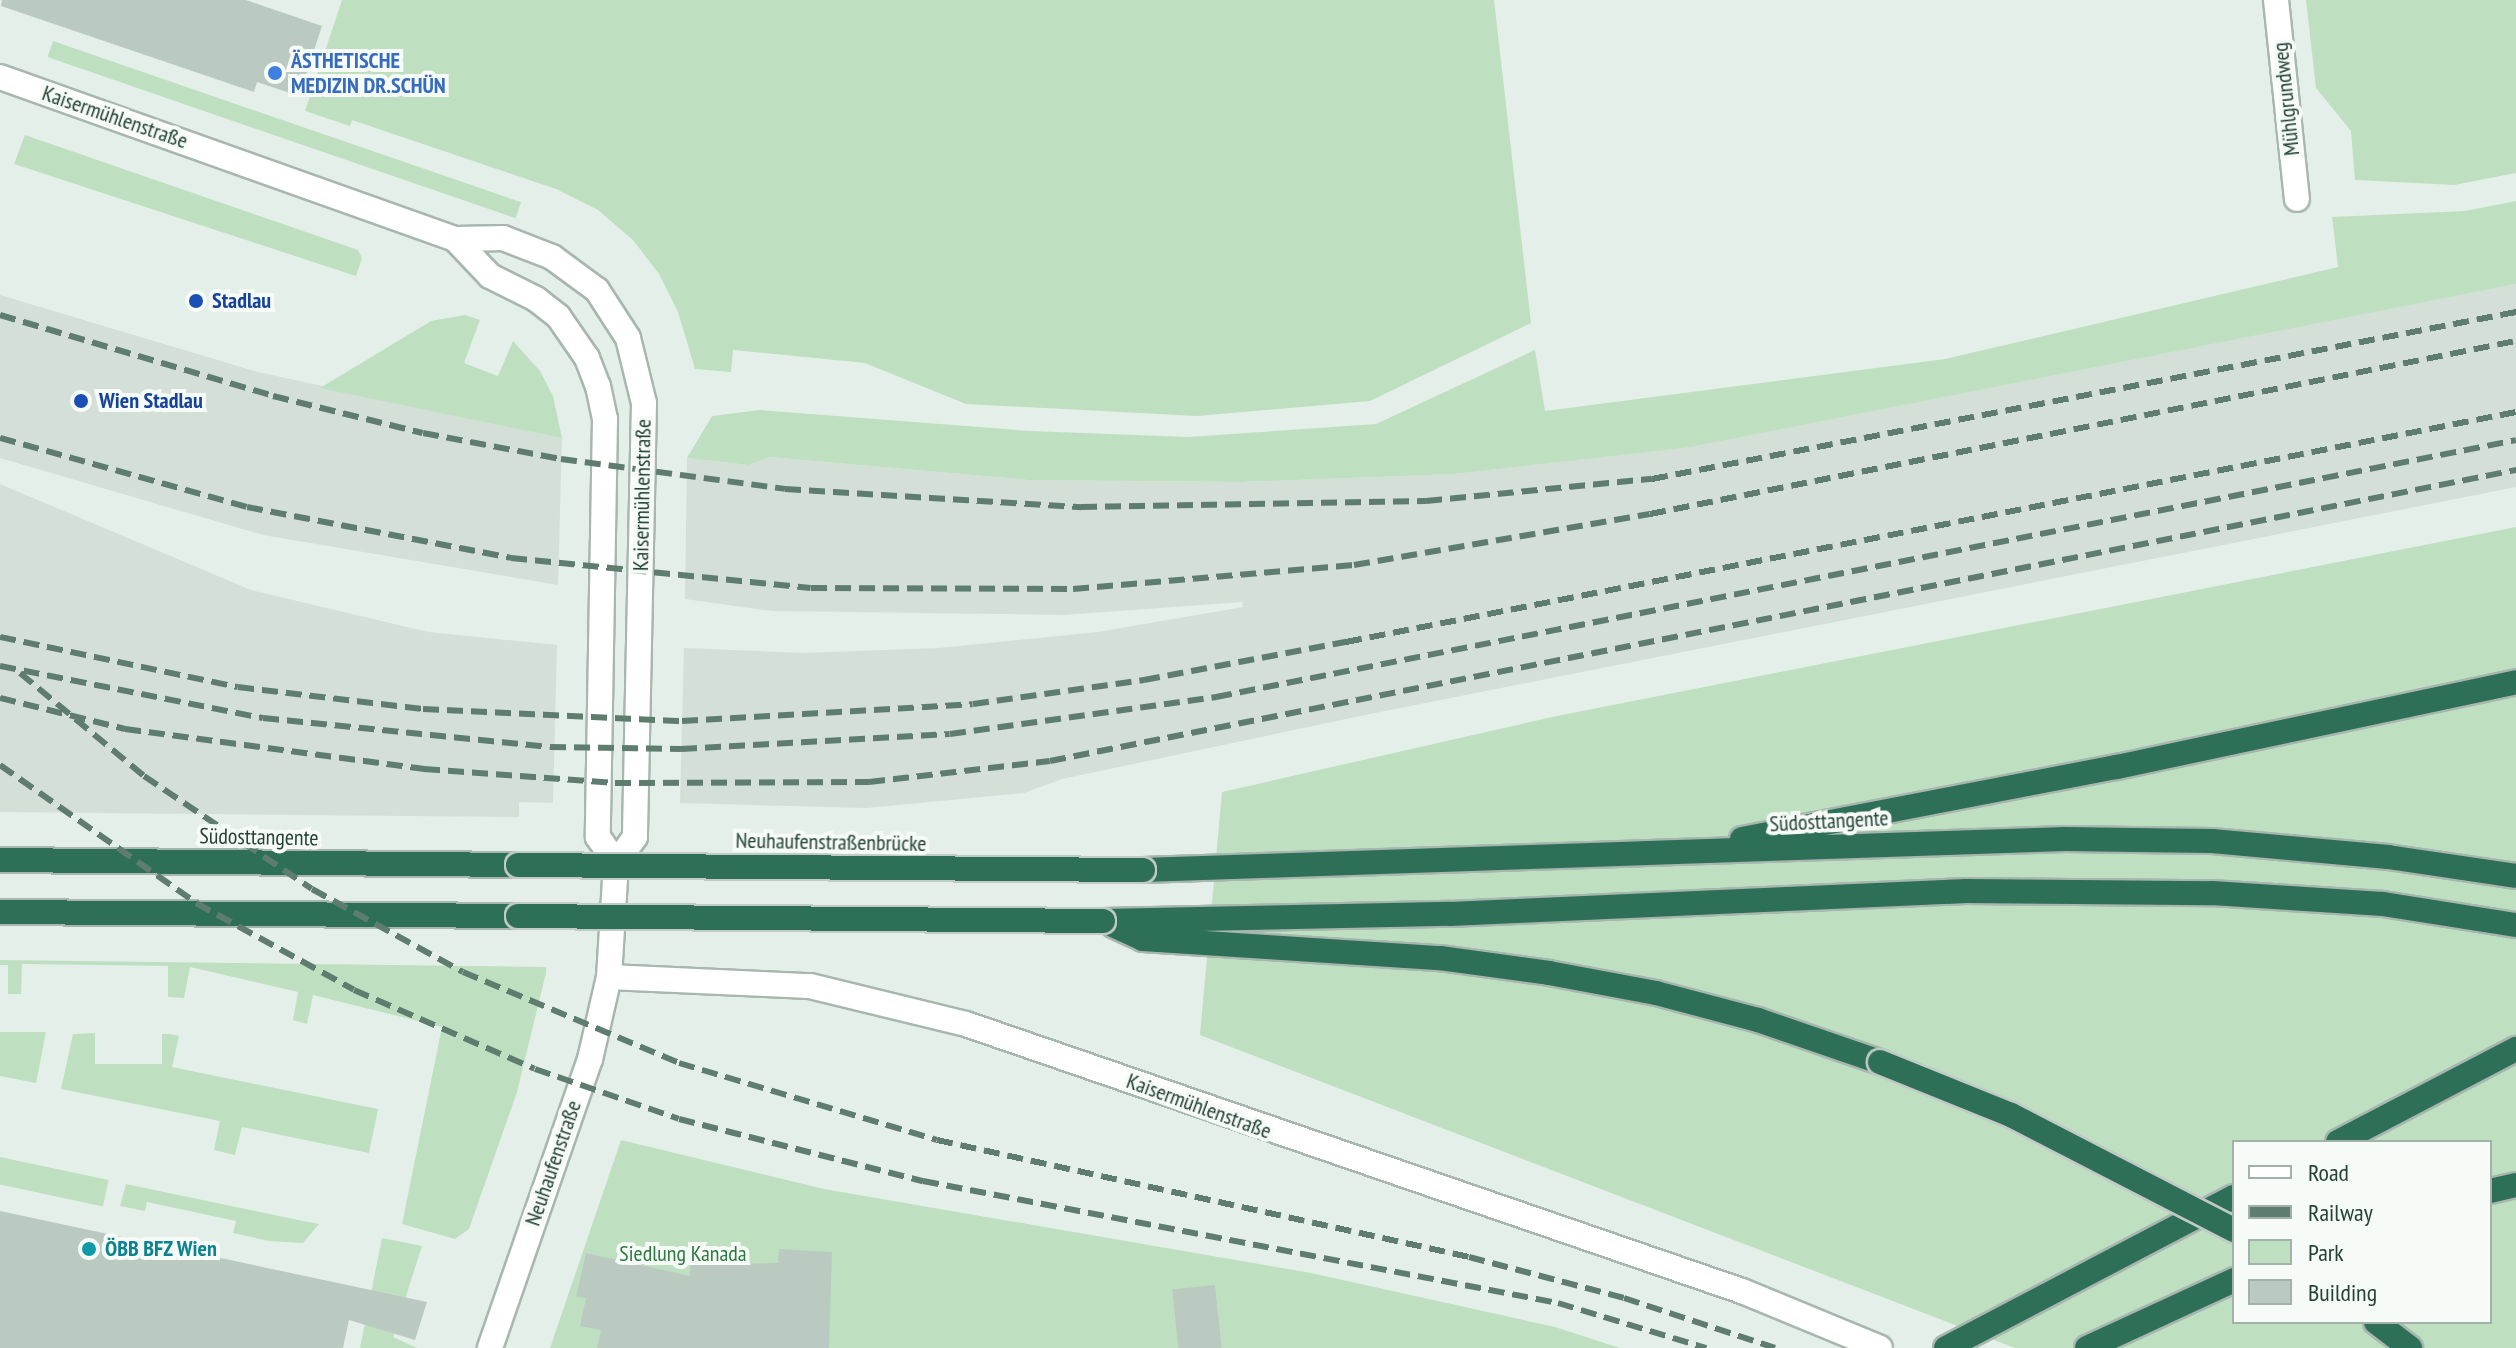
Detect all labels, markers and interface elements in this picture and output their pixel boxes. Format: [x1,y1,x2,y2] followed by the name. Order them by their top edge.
[2267,41,2305,157] street label: Mühlgrundweg
[291,47,446,98] place label: ÄSTHETISCHE MEDIZIN DR.SCHÜN
[266,64,284,82] marker: ÄSTHETISCHE MEDIZIN DR.SCHÜN
[39,80,191,154] street label: Kaisermühlenstraße
[212,288,271,314] place label: Stadlau
[187,292,205,310] marker: Stadlau
[99,388,203,414] place label: Wien Stadlau
[70,390,92,412] marker: Wien Stadlau
[627,419,657,571] street label: Kaisermühlenstraße
[1769,805,1889,837] street label: Südosttangente
[199,823,319,851] street label: Südosttangente
[735,827,927,857] street label: Neuhaufenstraßenbrücke
[1123,1068,1275,1144] street label: Kaisermühlenstraße
[519,1097,587,1229] street label: Neuhaufenstraße
[2232,1140,2492,1324] legend
[2308,1157,2349,1188] text: Road
[2308,1197,2373,1228] text: Railway
[105,1236,218,1262] place label: ÖBB BFZ Wien
[2308,1237,2344,1268] text: Park
[80,1240,98,1258] marker: ÖBB BFZ Wien
[619,1241,747,1267] park label: Siedlung Kanada
[2308,1277,2377,1308] text: Building

